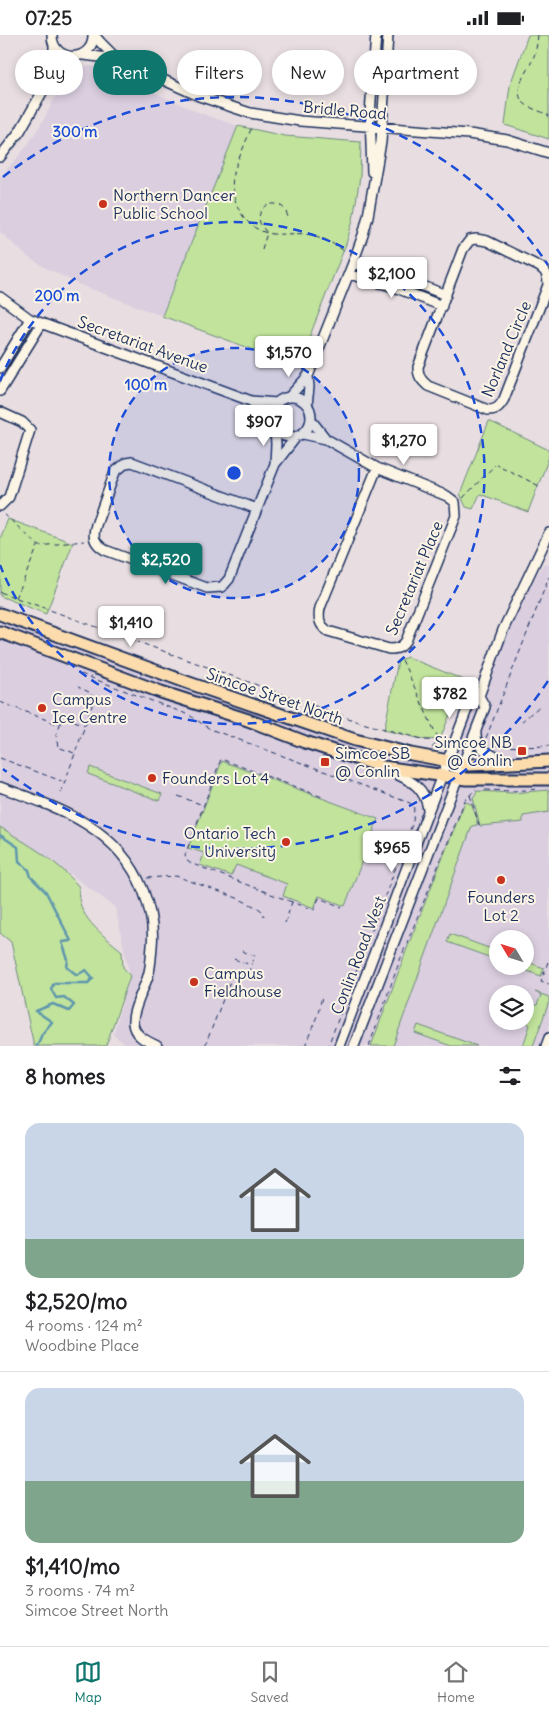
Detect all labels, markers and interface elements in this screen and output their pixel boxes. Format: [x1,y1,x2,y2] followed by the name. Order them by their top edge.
[25,6,72,30] text: 07:25
[15,50,83,95] chip: Buy
[93,50,167,95] chip: Rent
[177,50,262,95] chip: Filters
[272,50,344,95] chip: New
[354,50,477,95] chip: Apartment
[303,96,387,124] street label: Bridle Road
[53,122,98,141] text: 300 m
[113,185,236,223] place label: Northern Dancer Public School
[97,198,109,210] marker: Northern Dancer Public School
[351,257,433,299] pin: $2,100
[368,263,416,283] text: $2,100
[35,286,79,305] text: 200 m
[477,298,535,400] street label: Norland Circle
[75,311,211,377] street label: Secretariat Avenue
[248,335,330,378] pin: $1,570
[266,342,312,362] text: $1,570
[125,375,167,394] text: 100 m
[234,405,294,447] pin: $907
[246,411,282,431] text: $907
[363,423,445,466] pin: $1,270
[381,430,427,450] text: $1,270
[225,464,243,482] centre of rings
[381,518,447,638] street label: Secretariat Place
[125,543,207,585] pin: $2,520
[141,549,191,569] text: $2,520
[90,605,172,648] pin: $1,410
[109,612,153,632] text: $1,410
[204,663,346,729] street label: Simcoe Street North
[420,677,480,719] pin: $782
[433,683,467,703] text: $782
[52,689,127,727] place label: Campus Ice Centre
[36,702,48,714] marker: Campus Ice Centre
[435,732,512,770] place label: Simcoe NB @ Conlin
[335,743,410,781] place label: Simcoe SB @ Conlin
[516,745,528,757] marker: Simcoe NB @ Conlin
[319,756,331,768] marker: Simcoe SB @ Conlin
[162,768,269,788] place label: Founders Lot 4
[146,772,158,784] marker: Founders Lot 4
[184,823,276,861] place label: Ontario Tech University
[362,831,422,873] pin: $965
[280,836,292,848] marker: Ontario Tech University
[374,837,410,857] text: $965
[495,874,507,886] marker: Founders Lot 2
[467,887,535,925] place label: Founders Lot 2
[326,892,390,1017] street label: Conlin Road West
[489,930,534,975] north arrow
[489,930,534,1030] map controls
[204,963,282,1001] place label: Campus Fieldhouse
[188,976,200,988] marker: Campus Fieldhouse
[489,985,534,1030] button: layers
[496,1062,524,1090] icon: filters
[25,1063,105,1090] text: 8 homes
[230,1155,320,1245] icon: home
[25,1288,127,1315] text: $2,520/mo
[25,1315,143,1335] text: 4 rooms · 124 m²
[25,1335,139,1355] text: Woodbine Place
[230,1421,320,1511] icon: home
[25,1553,120,1580] text: $1,410/mo
[25,1580,135,1600] text: 3 rooms · 74 m²
[25,1600,169,1620] text: Simcoe Street North
[74,1658,102,1706] tab: Map
[250,1658,289,1706] tab: Saved
[437,1658,475,1706] tab: Home

